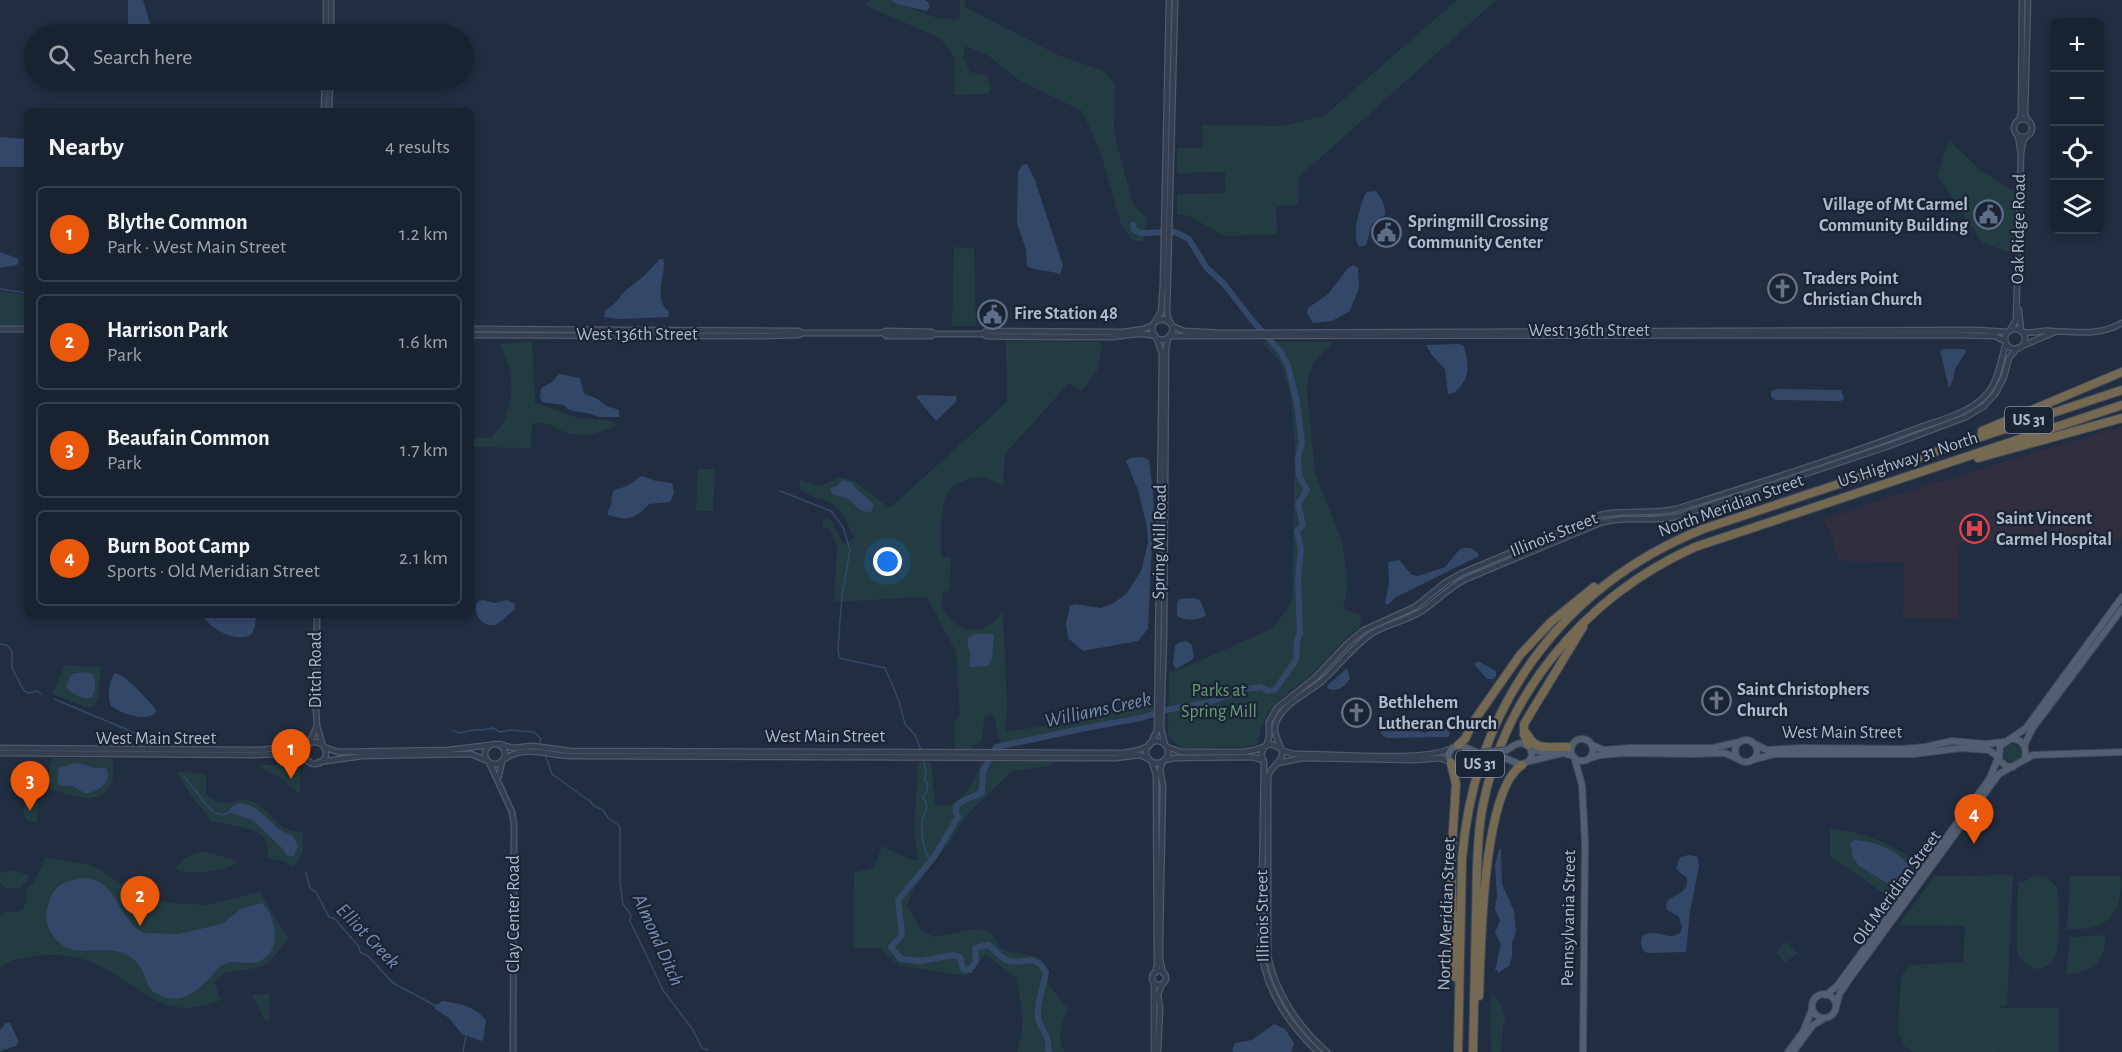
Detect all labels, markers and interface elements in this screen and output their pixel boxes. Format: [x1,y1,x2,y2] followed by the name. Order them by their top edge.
[2050,18,2104,234] map controls
[2050,18,2104,72] button: +
[24,24,474,90] search box
[45,41,78,74] icon: search
[93,46,192,68] text: Search here
[2050,72,2104,126] button: −
[2050,126,2104,180] button: locate
[48,134,124,160] text: Nearby
[385,137,450,157] text: 4 results
[2009,174,2029,284] street label: Oak Ridge Road
[2050,180,2104,234] button: layers
[1819,196,1969,235] place label: Village of Mt Carmel Community Building
[1973,199,2005,231] public building icon: Village of Mt Carmel Community Building
[107,211,248,233] text: Blythe Common
[1408,213,1549,252] place label: Springmill Crossing Community Center
[1371,216,1403,248] public building icon: Springmill Crossing Community Center
[66,224,73,244] text: 1
[399,224,448,244] text: 1.2 km
[107,237,286,257] text: Park · West Main Street
[1803,270,1922,309] place label: Traders Point Christian Church
[1766,273,1798,305] church icon: Traders Point Christian Church
[977,298,1009,330] public building icon: Fire Station 48
[1014,305,1118,323] place label: Fire Station 48
[107,319,228,341] text: Harrison Park
[1528,322,1650,340] street label: West 136th Street
[576,326,698,344] street label: West 136th Street
[65,332,74,352] text: 2
[399,332,448,352] text: 1.6 km
[107,345,142,365] text: Park
[2005,407,2053,433] road number: US 31
[107,427,270,449] text: Beaufain Common
[1836,429,1980,491] street label: US Highway 31 North
[65,440,74,460] text: 3
[400,440,448,460] text: 1.7 km
[107,453,142,473] text: Park
[1656,471,1806,541] street label: North Meridian Street
[1150,484,1170,600] street label: Spring Mill Road
[1508,509,1600,561] street label: Illinois Street
[1996,510,2112,549] place label: Saint Vincent Carmel Hospital
[1959,513,1991,545] hospital icon: Saint Vincent Carmel Hospital
[107,535,250,557] text: Burn Boot Camp
[873,547,902,576] your location
[64,548,75,568] text: 4
[399,548,448,568] text: 2.1 km
[107,561,320,581] text: Sports · Old Meridian Street
[307,632,325,708] street label: Ditch Road
[1737,681,1870,720] place label: Saint Christophers Church
[1181,682,1257,721] park label: Parks at Spring Mill
[1700,684,1732,716] church icon: Saint Christophers Church
[1043,689,1153,731] water label: Williams Creek
[1378,694,1497,733] place label: Bethlehem Lutheran Church
[1341,697,1373,729] church icon: Bethlehem Lutheran Church
[1782,724,1902,742] street label: West Main Street
[765,728,885,746] street label: West Main Street
[96,730,216,748] street label: West Main Street
[272,730,310,779] pin: 1
[1456,751,1504,777] road number: US 31
[10,762,50,811] pin: 3
[1954,794,1994,844] pin: 4
[1849,827,1945,949] street label: Old Meridian Street
[1435,837,1459,991] street label: North Meridian Street
[1559,849,1579,987] street label: Pennsylvania Street
[505,855,523,973] street label: Clay Center Road
[1253,869,1273,962] street label: Illinois Street
[120,876,160,926] pin: 2
[628,890,687,989] water label: Almond Ditch
[332,900,404,972] water label: Elliot Creek

